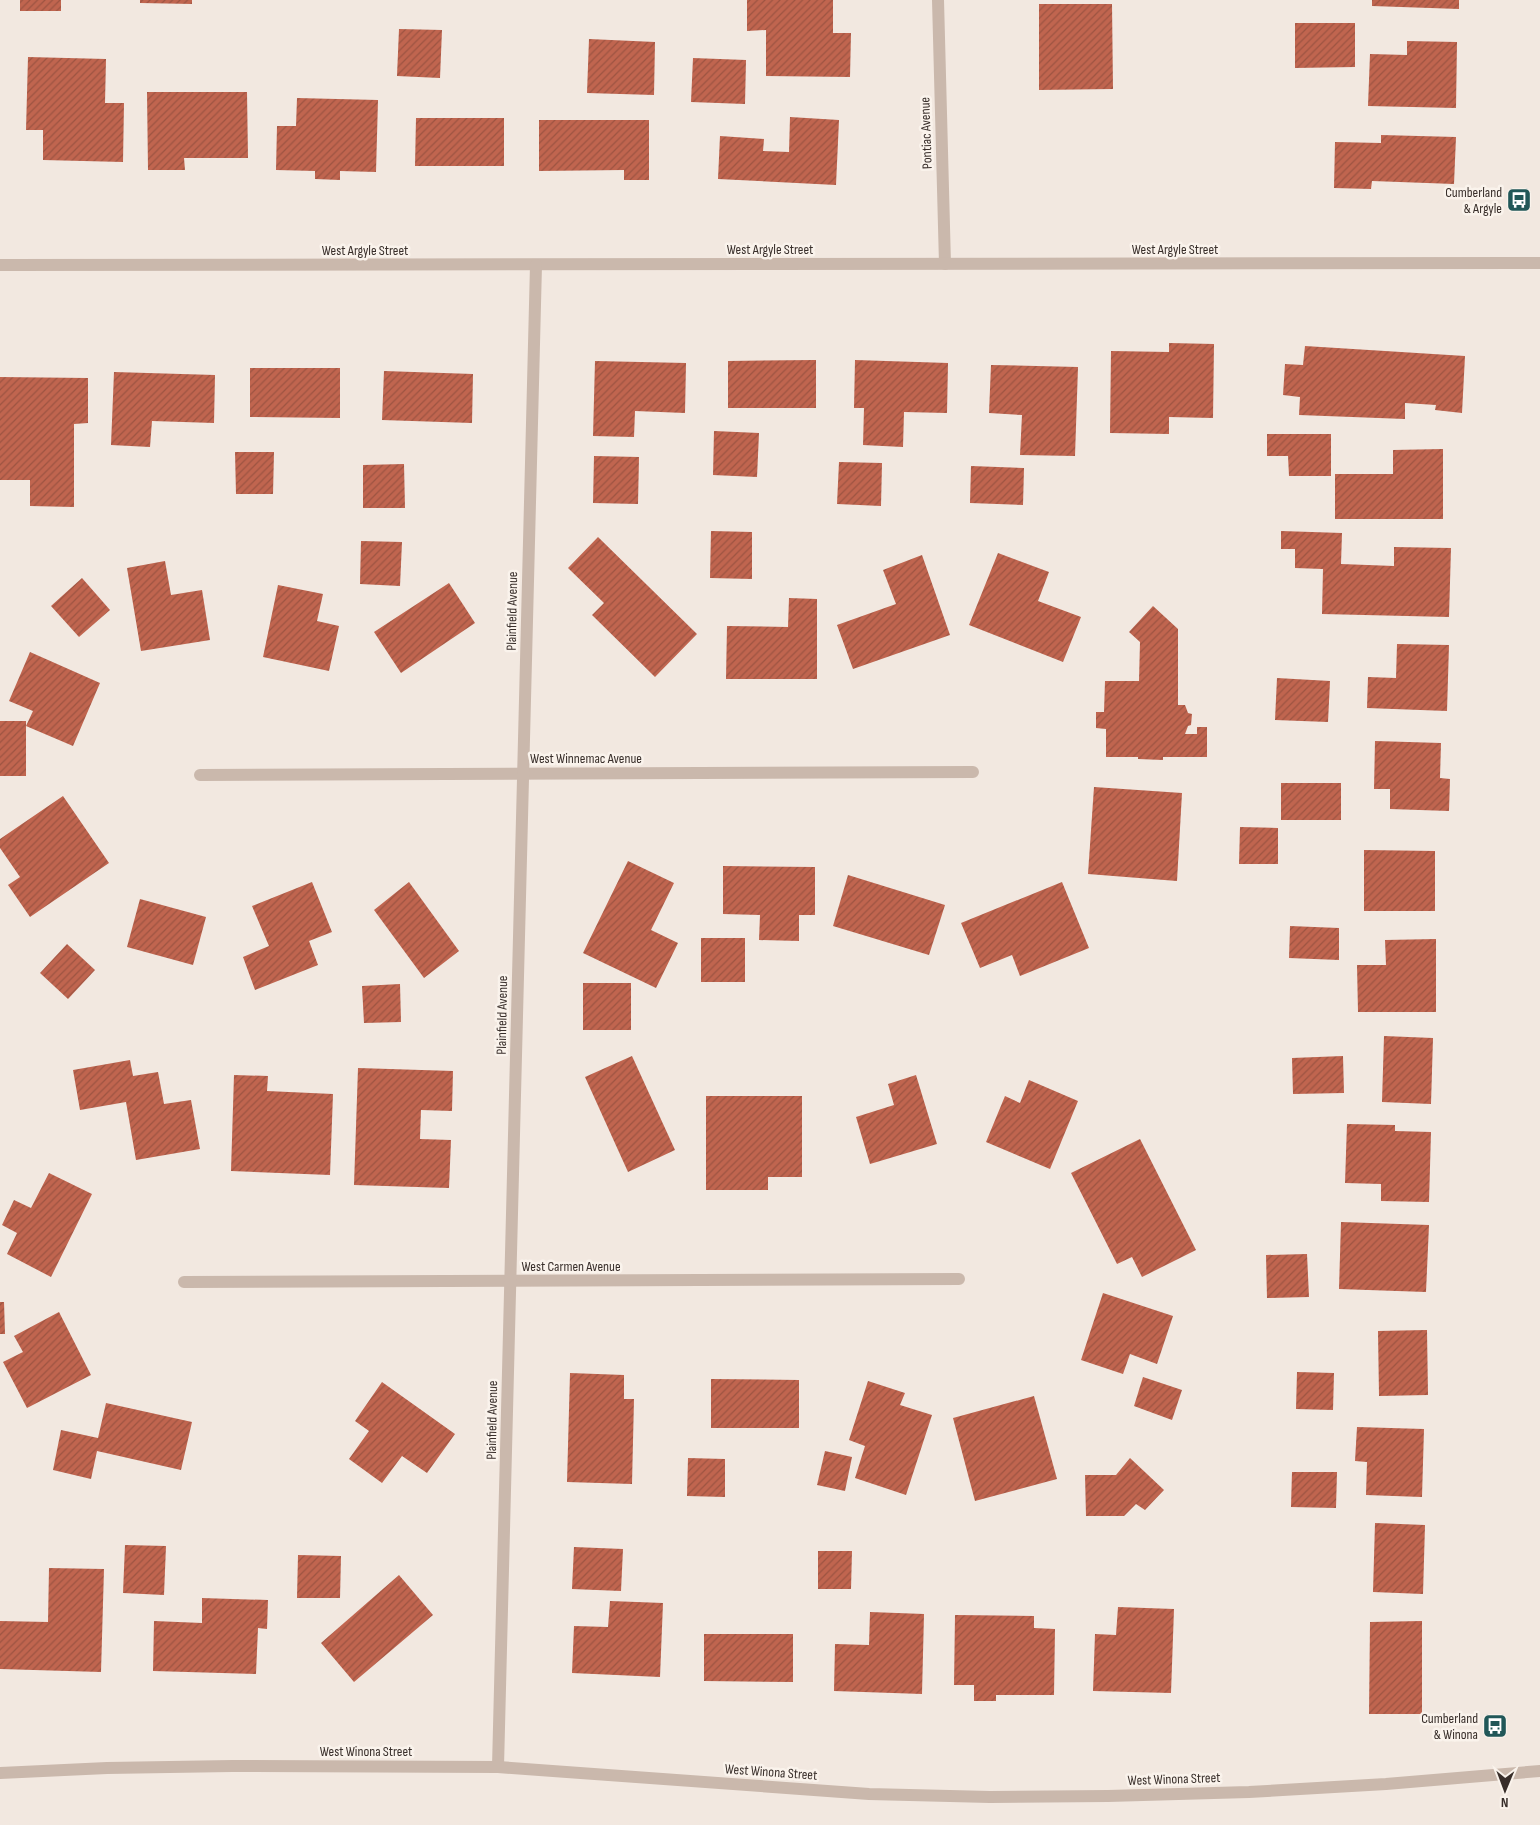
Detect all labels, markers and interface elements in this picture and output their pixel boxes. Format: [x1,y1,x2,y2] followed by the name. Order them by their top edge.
[916,97,936,169] street label: Pontiac Avenue
[1445,184,1502,217] place label: Cumberland & Argyle
[1506,187,1532,213] bus stop icon: Cumberland & Argyle
[727,241,813,258] street label: West Argyle Street
[1132,241,1218,258] street label: West Argyle Street
[322,242,408,259] street label: West Argyle Street
[503,571,521,651] street label: Plainfield Avenue
[530,750,642,767] street label: West Winnemac Avenue
[493,975,511,1055] street label: Plainfield Avenue
[521,1258,621,1275] street label: West Carmen Avenue
[483,1380,501,1460] street label: Plainfield Avenue
[1421,1710,1478,1743] place label: Cumberland & Winona
[1482,1713,1508,1739] bus stop icon: Cumberland & Winona
[320,1743,412,1760] street label: West Winona Street
[724,1760,818,1784] street label: West Winona Street
[1480,1765,1530,1815] north arrow
[1127,1769,1221,1789] street label: West Winona Street
[1501,1794,1509,1811] text: N

